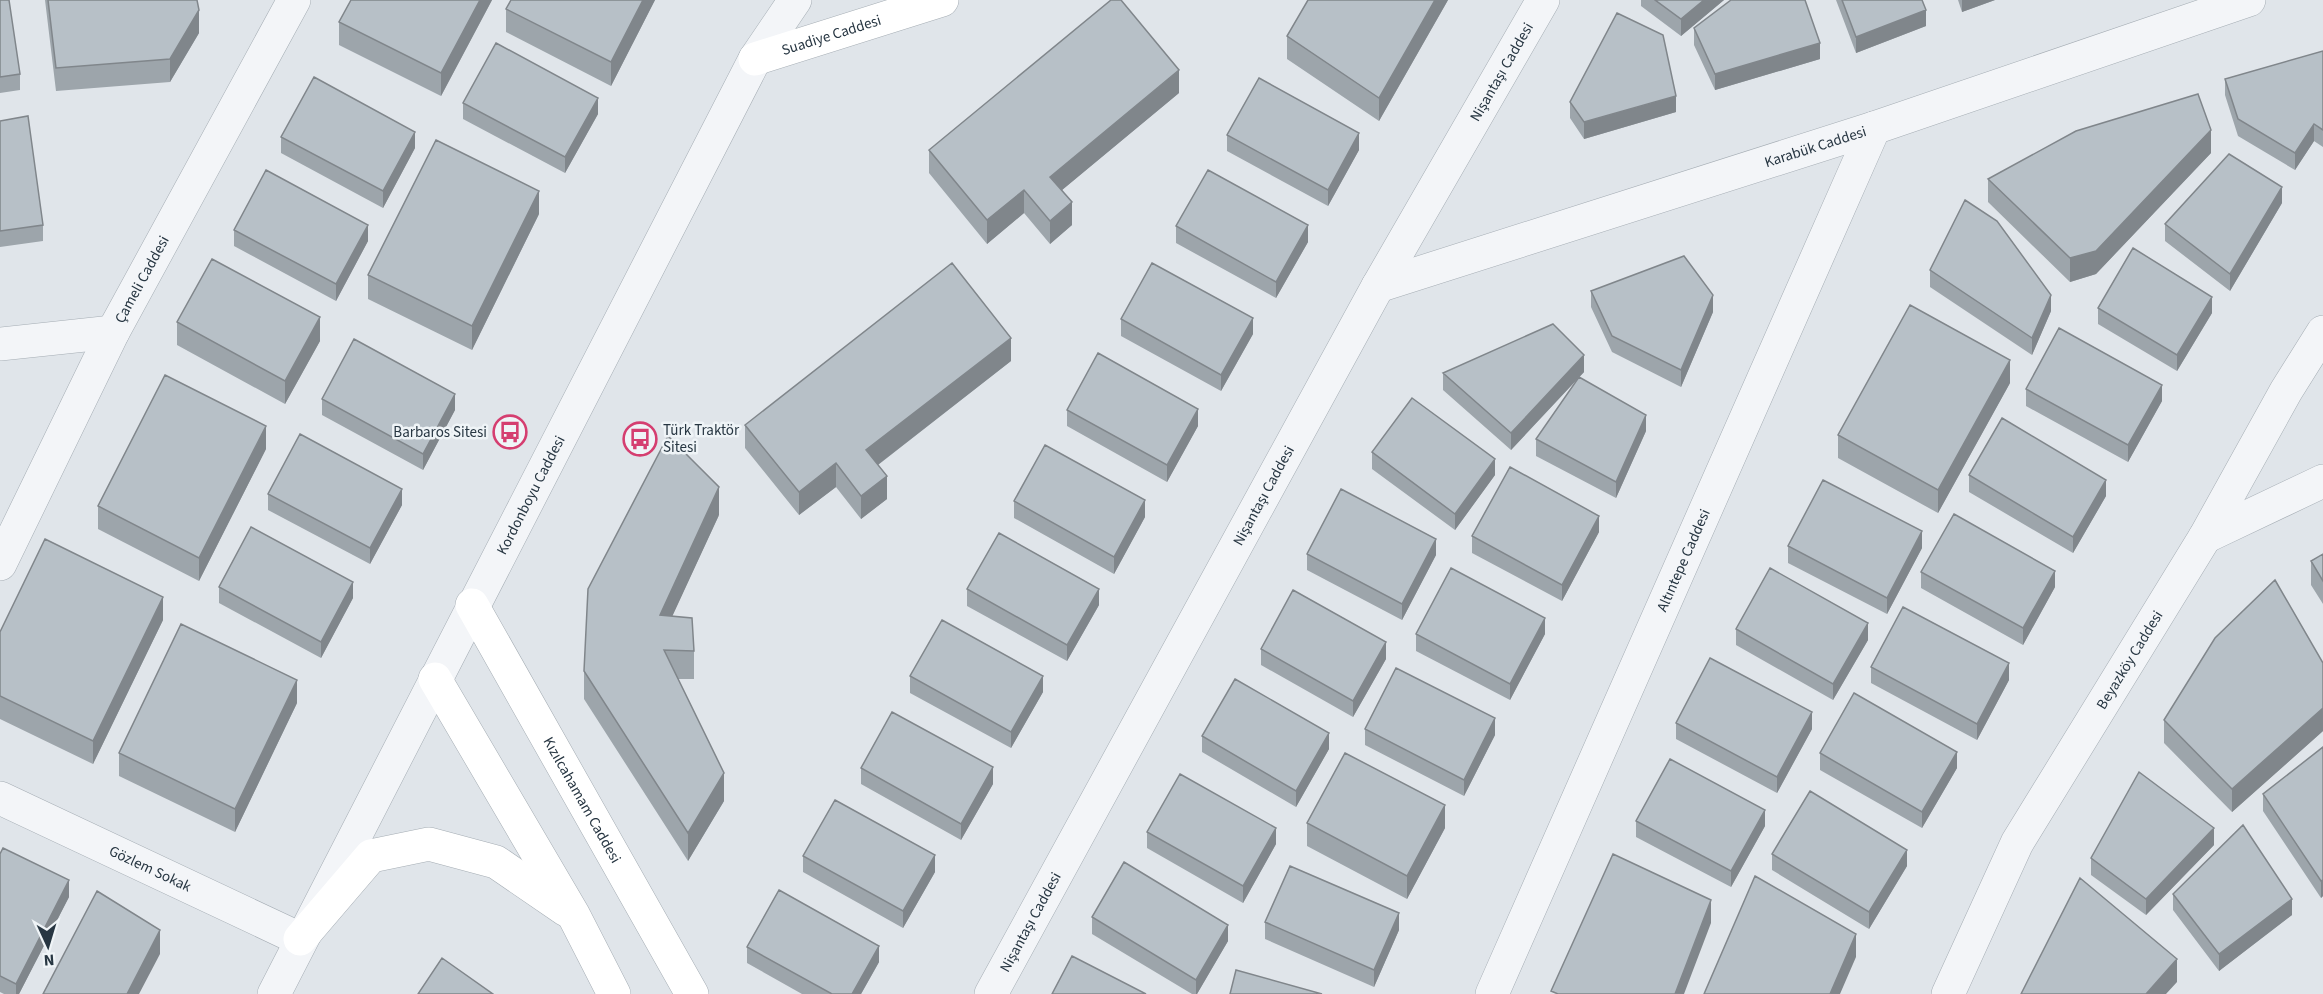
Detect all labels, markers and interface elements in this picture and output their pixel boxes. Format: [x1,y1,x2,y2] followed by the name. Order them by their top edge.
[779,9,884,61] street label: Suadiye Caddesi
[1465,19,1538,125] street label: Nişantaşı Caddesi
[1762,121,1869,173] street label: Karabük Caddesi
[109,232,174,327] street label: Çameli Caddesi
[492,414,528,450] bus stop icon: Barbaros Sitesi
[663,420,740,458] place label: Türk Traktör Sitesi
[622,421,658,457] bus stop icon: Türk Traktör Sitesi
[393,422,487,443] place label: Barbaros Sitesi
[491,432,570,558] street label: Kordonboyu Caddesi
[1228,442,1299,549] street label: Nişantaşı Caddesi
[1651,506,1715,615] street label: Altıntepe Caddesi
[2091,606,2168,713] street label: Beyazköy Caddesi
[538,733,626,867] street label: Kızılcahamam Caddesi
[106,840,195,897] street label: Gözlem Sokak
[994,868,1066,976] street label: Nişantaşı Caddesi
[18,916,78,976] north arrow
[43,949,55,971] text: N

